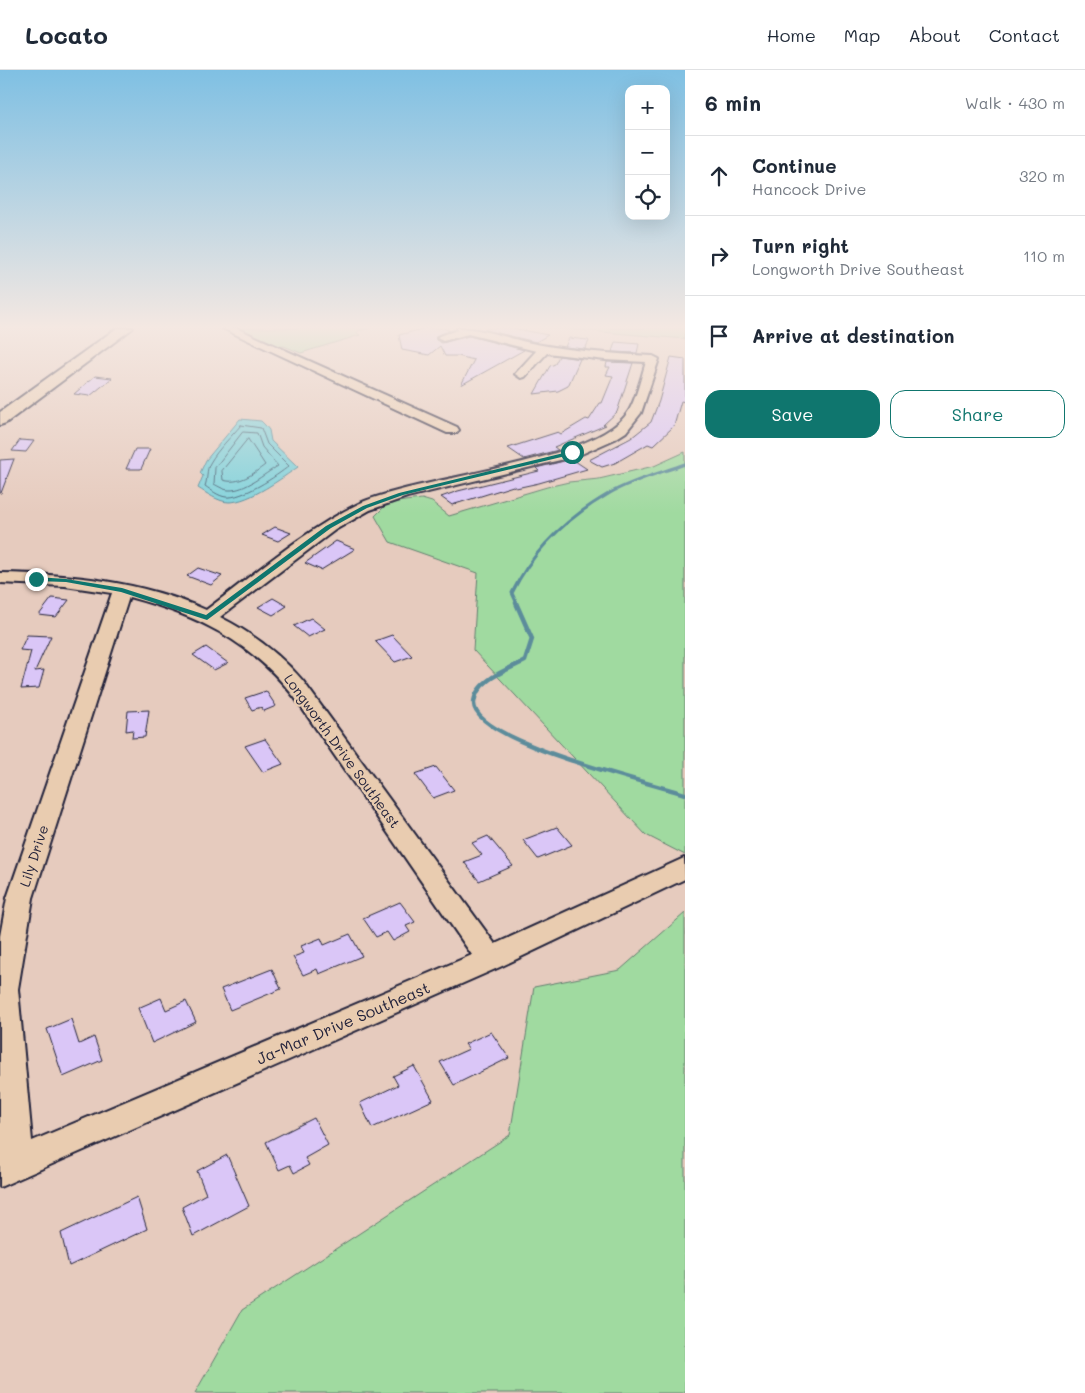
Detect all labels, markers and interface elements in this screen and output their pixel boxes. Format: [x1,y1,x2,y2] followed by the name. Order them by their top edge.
[25,19,108,50] text: Locato
[767,23,816,47] text: Home
[844,23,880,47] text: Map
[908,23,961,47] text: About
[989,23,1060,47] text: Contact
[625,85,670,220] map controls
[625,85,670,130] button: +
[705,89,761,116] text: 6 min
[965,92,1065,113] text: Walk · 430 m
[625,130,670,175] button: −
[752,153,837,178] text: Continue
[705,162,733,190] icon: ahead
[1019,165,1065,186] text: 320 m
[625,175,670,220] button: locate
[752,178,866,199] text: Hancock Drive
[752,233,849,258] text: Turn right
[705,242,733,270] icon: right
[1023,245,1065,266] text: 110 m
[752,258,965,279] text: Longworth Drive Southeast
[705,322,733,350] icon: arrive
[752,323,955,348] text: Arrive at destination
[705,390,880,438] button: Save
[890,390,1065,438] button: Share
[561,441,584,464] route start
[25,568,48,591] route end
[280,670,405,832] street label: Longworth Drive Southeast
[15,822,52,889] street label: Lily Drive
[253,976,433,1069] street label: Ja-Mar Drive Southeast

